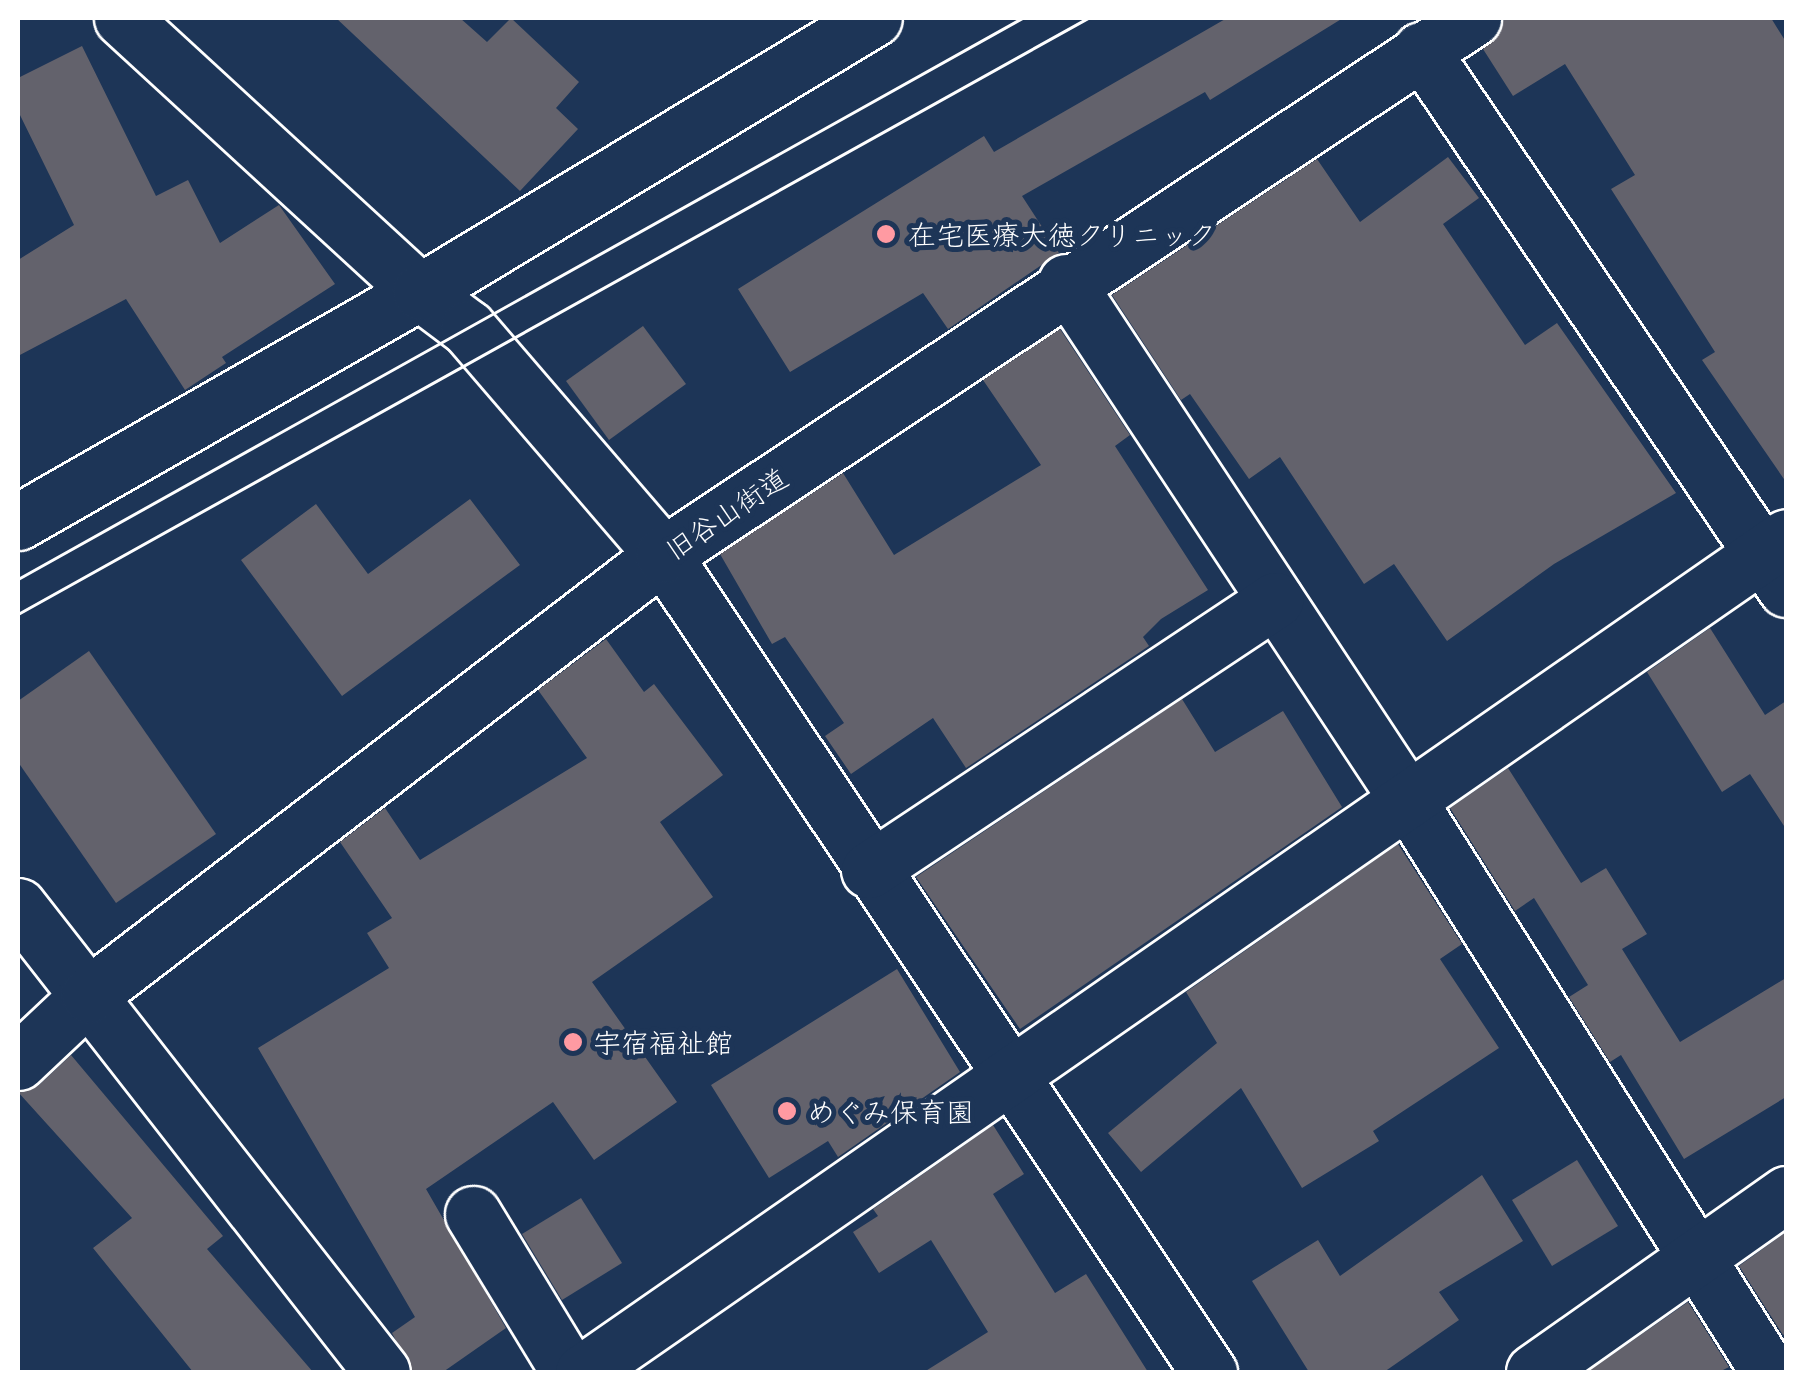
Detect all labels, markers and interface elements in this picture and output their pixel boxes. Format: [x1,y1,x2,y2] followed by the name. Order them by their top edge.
[908,217,1216,251] place label: 在宅医療大徳クリニック
[873,221,899,247] marker: 在宅医療大徳クリニック
[659,460,793,566] street label: 旧谷山街道
[593,1025,733,1059] place label: 宇宿福祉館
[562,1031,584,1053] marker: 宇宿福祉館
[807,1094,975,1128] place label: めぐみ保育園
[776,1100,798,1122] marker: めぐみ保育園

